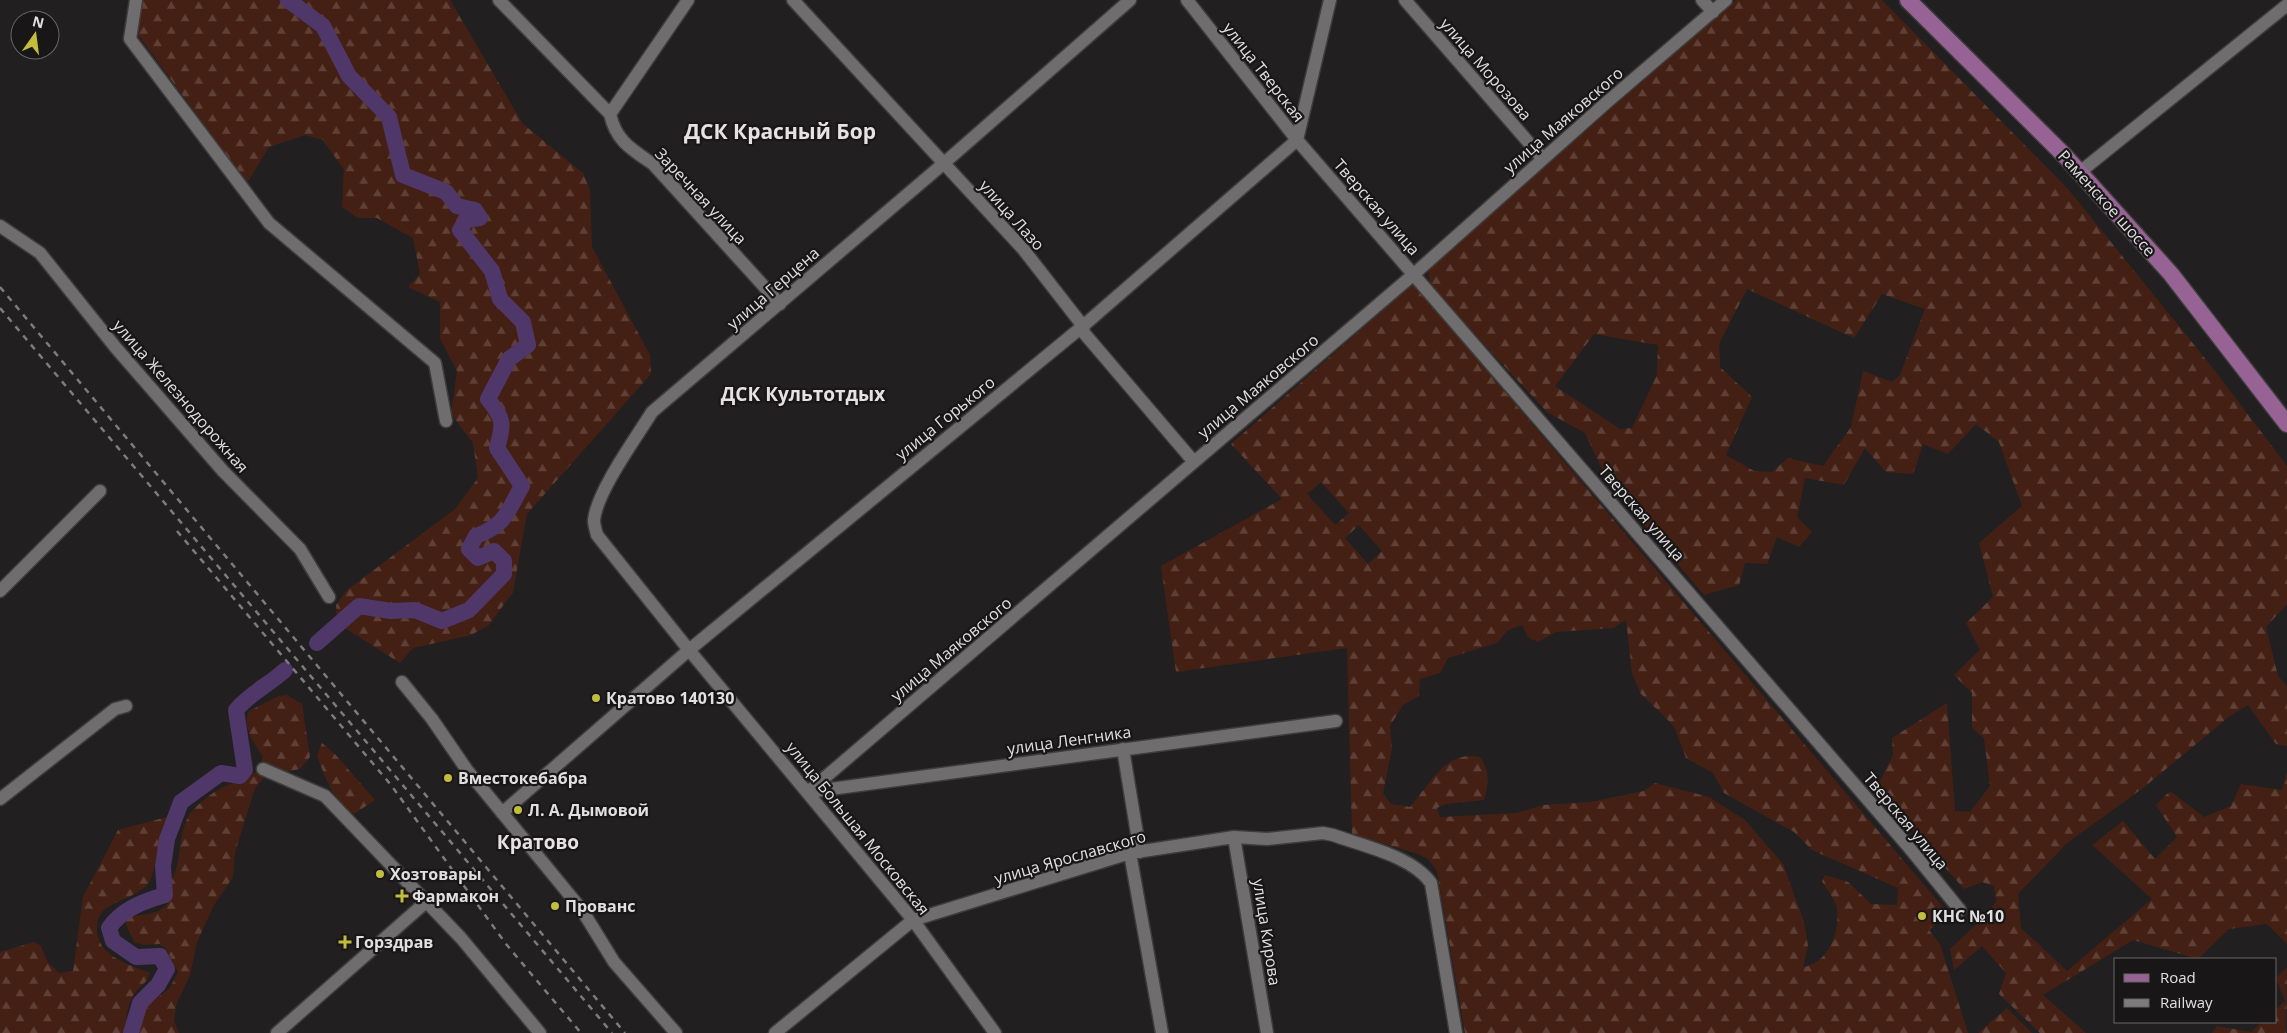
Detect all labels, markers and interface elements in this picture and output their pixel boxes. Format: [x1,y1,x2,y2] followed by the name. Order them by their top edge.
[10,10,60,60] north arrow
[30,11,46,32] text: N
[1435,13,1537,125] street label: улица Морозова
[1218,18,1310,126] street label: улица Тверская
[1499,62,1627,178] street label: улица Маяковского
[684,117,876,145] district label: ДСК Красный Бор
[650,143,752,249] street label: Заречная улица
[2053,145,2161,261] street label: Раменское шоссе
[1329,154,1425,260] street label: Тверская улица
[974,175,1050,255] street label: улица Лазо
[722,242,824,334] street label: улица Герцена
[108,315,254,477] street label: улица Железнодорожная
[1193,329,1323,443] street label: улица Маяковского
[891,371,999,465] street label: улица Горького
[721,381,885,407] district label: ДСК Культотдых
[1594,460,1690,566] street label: Тверская улица
[886,592,1016,706] street label: улица Маяковского
[606,687,734,709] place label: Кратово 140130
[590,692,602,704] marker: Кратово 140130
[1006,720,1132,760] street label: улица Ленгника
[781,737,935,919] street label: улица Большая Московская
[458,767,587,789] place label: Вместокебабра
[1859,768,1953,874] street label: Тверская улица
[442,772,454,784] marker: Вместокебабра
[528,799,649,821] place label: Л. А. Дымовой
[512,804,524,816] marker: Л. А. Дымовой
[992,825,1148,889] street label: улица Ярославского
[497,829,579,855] district label: Кратово
[390,863,482,885] place label: Хозтовары
[374,868,386,880] marker: Хозтовары
[1248,877,1286,987] street label: улица Кирова
[412,885,499,907] place label: Фармакон
[396,890,408,902] marker: Фармакон
[565,895,636,917] place label: Прованс
[549,900,561,912] marker: Прованс
[1932,905,2004,927] place label: КНС №10
[1916,910,1928,922] marker: КНС №10
[355,931,433,953] place label: Горздрав
[339,936,351,948] marker: Горздрав
[2114,958,2277,1023] legend
[2160,967,2196,987] text: Road
[2160,992,2213,1012] text: Railway

